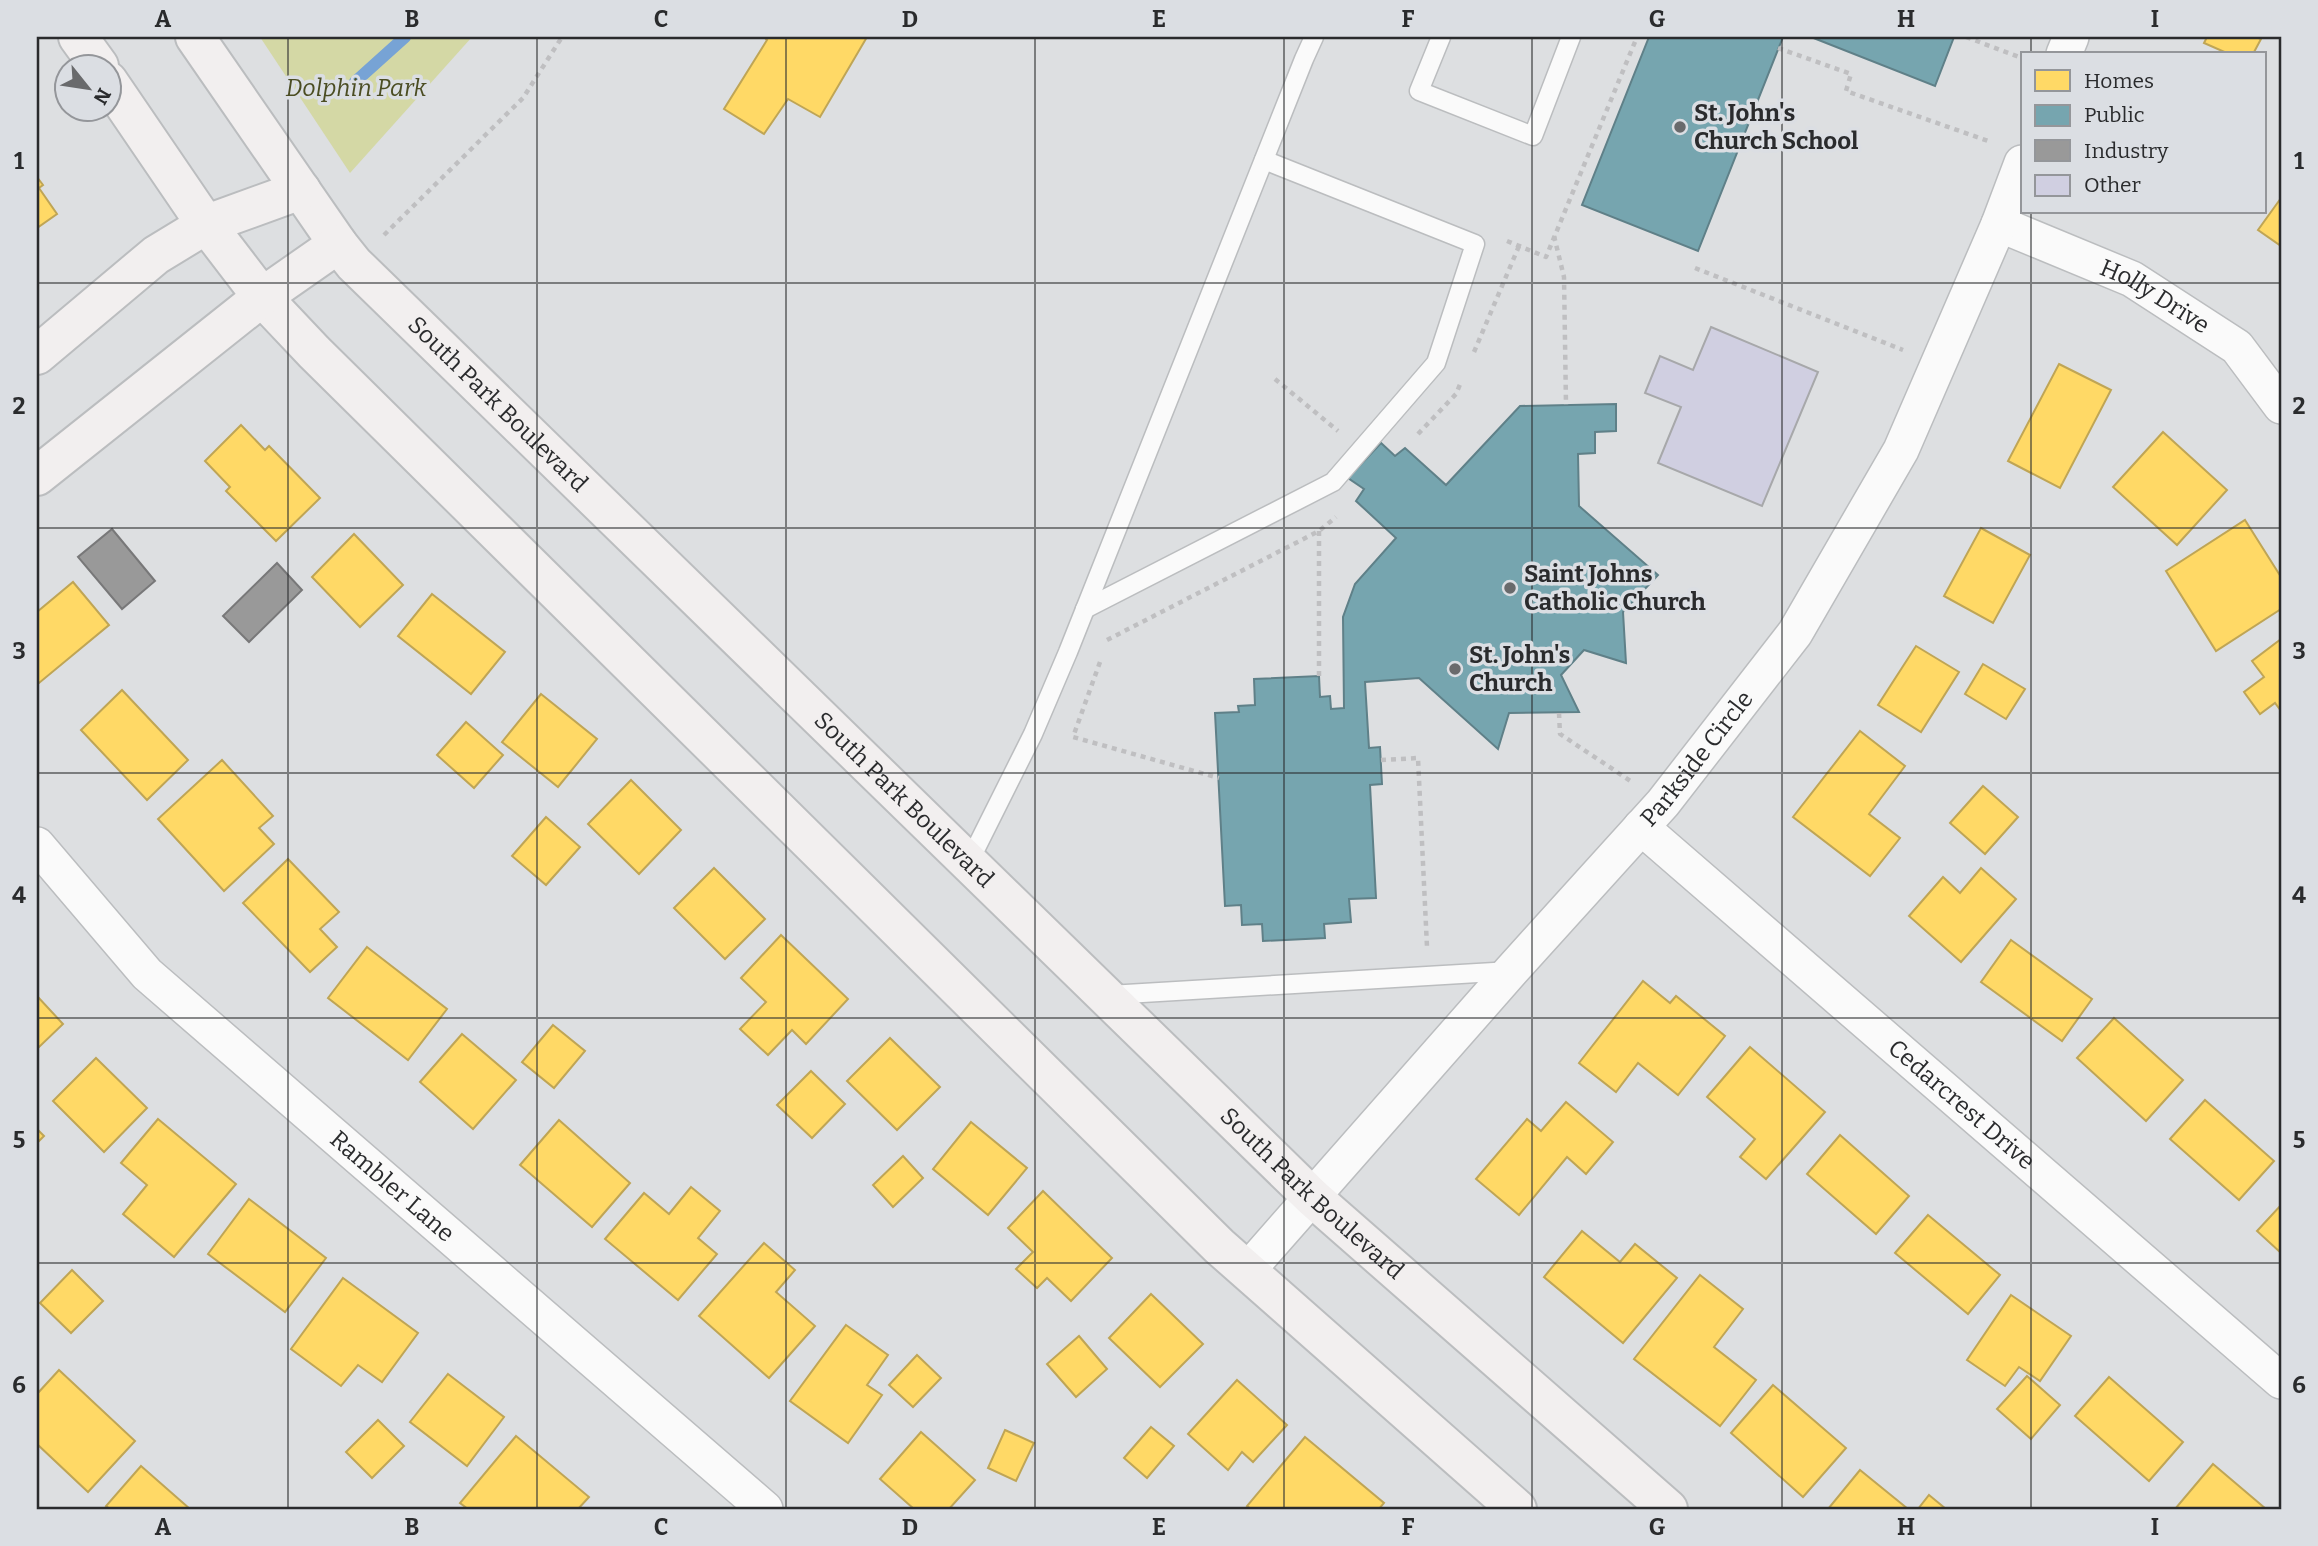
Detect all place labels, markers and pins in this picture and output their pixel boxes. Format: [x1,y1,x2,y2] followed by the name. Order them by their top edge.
[1694,99,1859,155] place label: St. John's Church School
[1672,119,1688,135] marker: St. John's Church School
[1524,560,1706,616] place label: Saint Johns Catholic Church
[1502,580,1518,596] marker: Saint Johns Catholic Church
[1469,641,1571,697] place label: St. John's Church
[1447,661,1463,677] marker: St. John's Church

